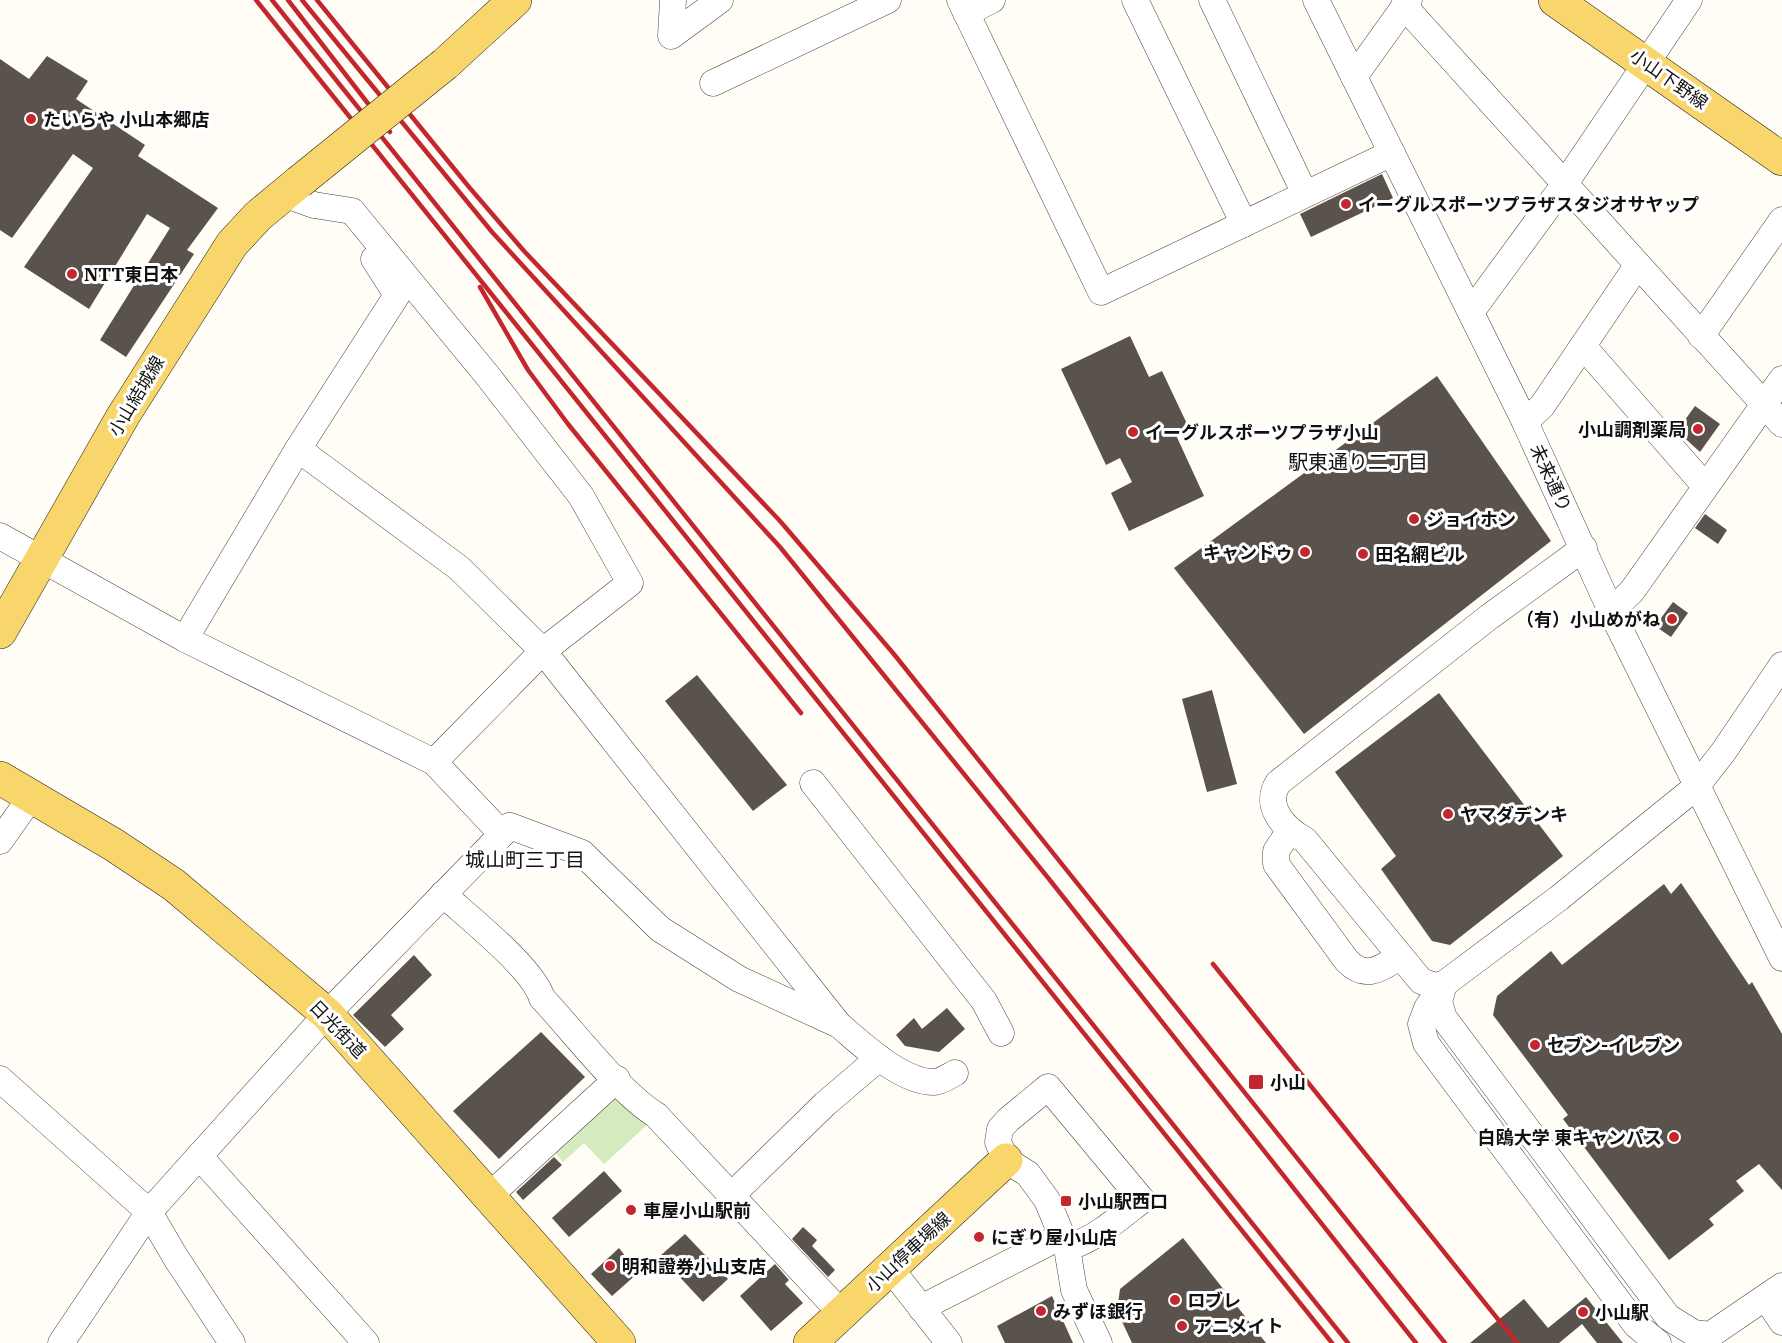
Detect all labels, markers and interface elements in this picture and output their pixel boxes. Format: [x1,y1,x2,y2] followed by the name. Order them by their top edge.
[1626,44,1712,114] street label: 小山下野線
[43,108,209,131] place label: たいらや 小山本郷店
[24,112,38,126] marker: たいらや 小山本郷店
[1358,193,1699,216] place label: イーグルスポーツプラザスタジオサヤップ
[1339,197,1353,211] marker: イーグルスポーツプラザスタジオサヤップ
[84,263,178,286] place label: NTT東日本
[65,267,79,281] marker: NTT東日本
[103,352,169,440] street label: 小山結城線
[1578,418,1686,441] place label: 小山調剤薬局
[1145,421,1379,444] place label: イーグルスポーツプラザ小山
[1691,422,1705,436] marker: 小山調剤薬局
[1126,425,1140,439] marker: イーグルスポーツプラザ小山
[1525,441,1577,515] street label: 未来通り
[1288,448,1428,475] district label: 駅東通り二丁目
[1426,508,1516,531] place label: ジョイホン
[1407,512,1421,526] marker: ジョイホン
[1203,541,1293,564] place label: キャンドゥ
[1375,543,1465,566] place label: 田名網ビル
[1298,545,1312,559] marker: キャンドゥ
[1356,547,1370,561] marker: 田名網ビル
[1516,608,1660,631] place label: （有）小山めがね
[1665,612,1679,626] marker: （有）小山めがね
[1460,803,1568,826] place label: ヤマダデンキ
[1441,807,1455,821] marker: ヤマダデンキ
[465,846,585,873] district label: 城山町三丁目
[305,995,371,1063] street label: 日光街道
[1547,1034,1680,1057] place label: セブン-イレブン
[1528,1038,1542,1052] marker: セブン-イレブン
[1270,1071,1306,1094] place label: 小山
[1247,1073,1265,1091] marker: 小山
[1478,1126,1662,1149] place label: 白鴎大学 東キャンパス
[1667,1130,1681,1144] marker: 白鴎大学 東キャンパス
[1078,1190,1168,1213] place label: 小山駅西口
[1059,1194,1073,1208] marker: 小山駅西口
[643,1199,751,1222] place label: 車屋小山駅前
[624,1203,638,1217] marker: 車屋小山駅前
[861,1207,955,1297] street label: 小山停車場線
[991,1226,1117,1249] place label: にぎり屋小山店
[972,1230,986,1244] marker: にぎり屋小山店
[622,1255,766,1278] place label: 明和證券小山支店
[603,1259,617,1273] marker: 明和證券小山支店
[1187,1289,1241,1312] place label: ロブレ
[1168,1293,1182,1307] marker: ロブレ
[1053,1300,1143,1323] place label: みずほ銀行
[1595,1301,1649,1324] place label: 小山駅
[1034,1304,1048,1318] marker: みずほ銀行
[1576,1305,1590,1319] marker: 小山駅
[1194,1315,1284,1338] place label: アニメイト
[1175,1319,1189,1333] marker: アニメイト

